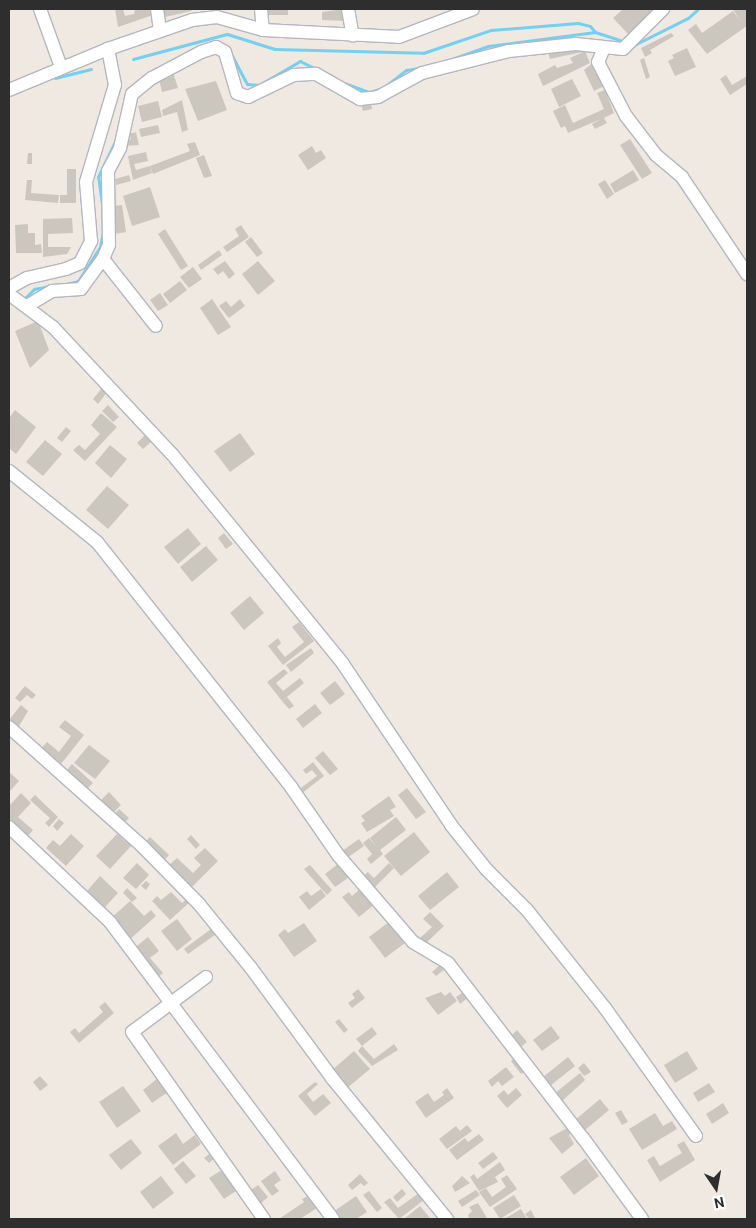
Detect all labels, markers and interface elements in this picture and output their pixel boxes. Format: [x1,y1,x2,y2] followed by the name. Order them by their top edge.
[691,1163,741,1213] north arrow
[713,1194,726,1212] text: N

